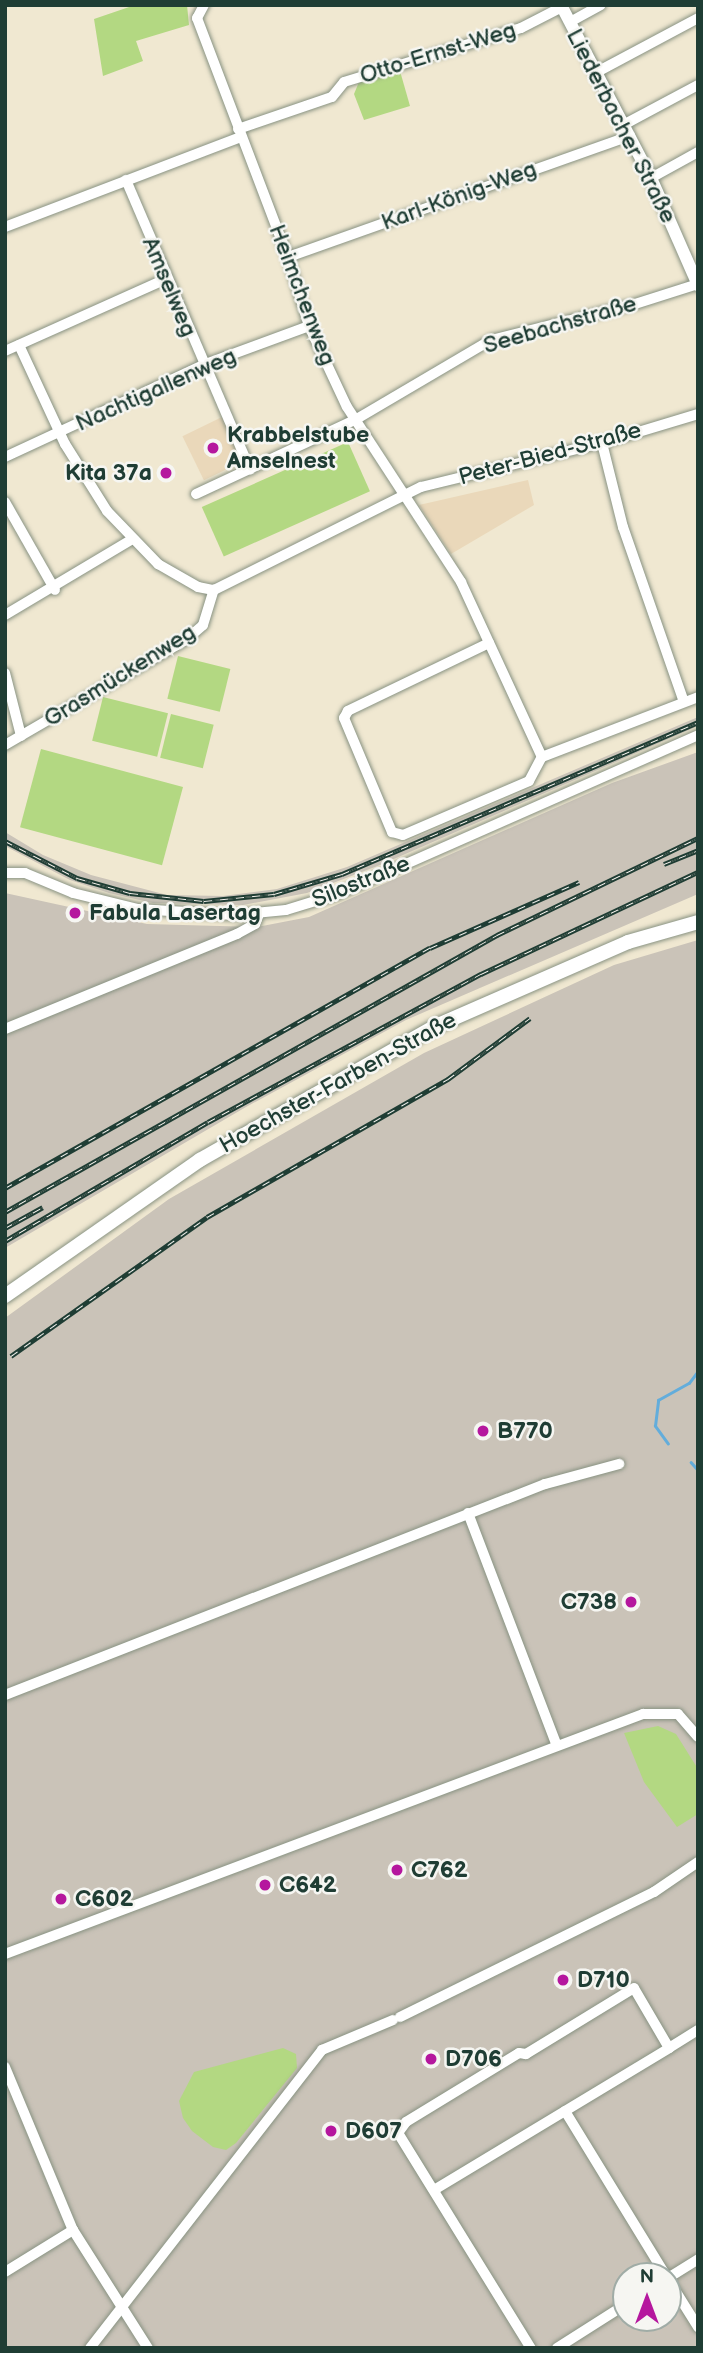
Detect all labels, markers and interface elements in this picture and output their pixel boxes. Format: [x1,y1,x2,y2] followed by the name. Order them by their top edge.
[357,16,519,90] street label: Otto-Ernst-Weg
[560,24,682,228] street label: Liederbacher Straße
[378,155,540,237] street label: Karl-König-Weg
[263,221,341,369] street label: Heimchenweg
[136,233,202,341] street label: Amselweg
[480,290,640,360] street label: Seebachstraße
[71,342,241,438] street label: Nachtigallenweg
[456,416,644,492] street label: Peter-Bied-Straße
[227,421,369,475] place label: Krabbelstube Amselnest
[205,440,221,456] marker: Krabbelstube Amselnest
[65,459,152,487] place label: Kita 37a
[158,465,174,481] marker: Kita 37a
[39,618,201,734] street label: Grasmückenweg
[308,850,414,914] street label: Silostraße
[89,899,261,927] place label: Fabula Lasertag
[67,905,83,921] marker: Fabula Lasertag
[215,1006,461,1160] street label: Hoechster-Farben-Straße
[497,1417,553,1445] place label: B770
[475,1423,491,1439] marker: B770
[561,1588,617,1616] place label: C738
[623,1594,639,1610] marker: C738
[411,1856,468,1884] place label: C762
[389,1862,405,1878] marker: C762
[279,1871,337,1899] place label: C642
[257,1877,273,1893] marker: C642
[75,1885,133,1913] place label: C602
[53,1891,69,1907] marker: C602
[577,1966,630,1994] place label: D710
[555,1972,571,1988] marker: D710
[445,2045,502,2073] place label: D706
[423,2051,439,2067] marker: D706
[345,2117,402,2145] place label: D607
[323,2123,339,2139] marker: D607
[612,2262,682,2332] north arrow
[640,2266,654,2289] text: N

